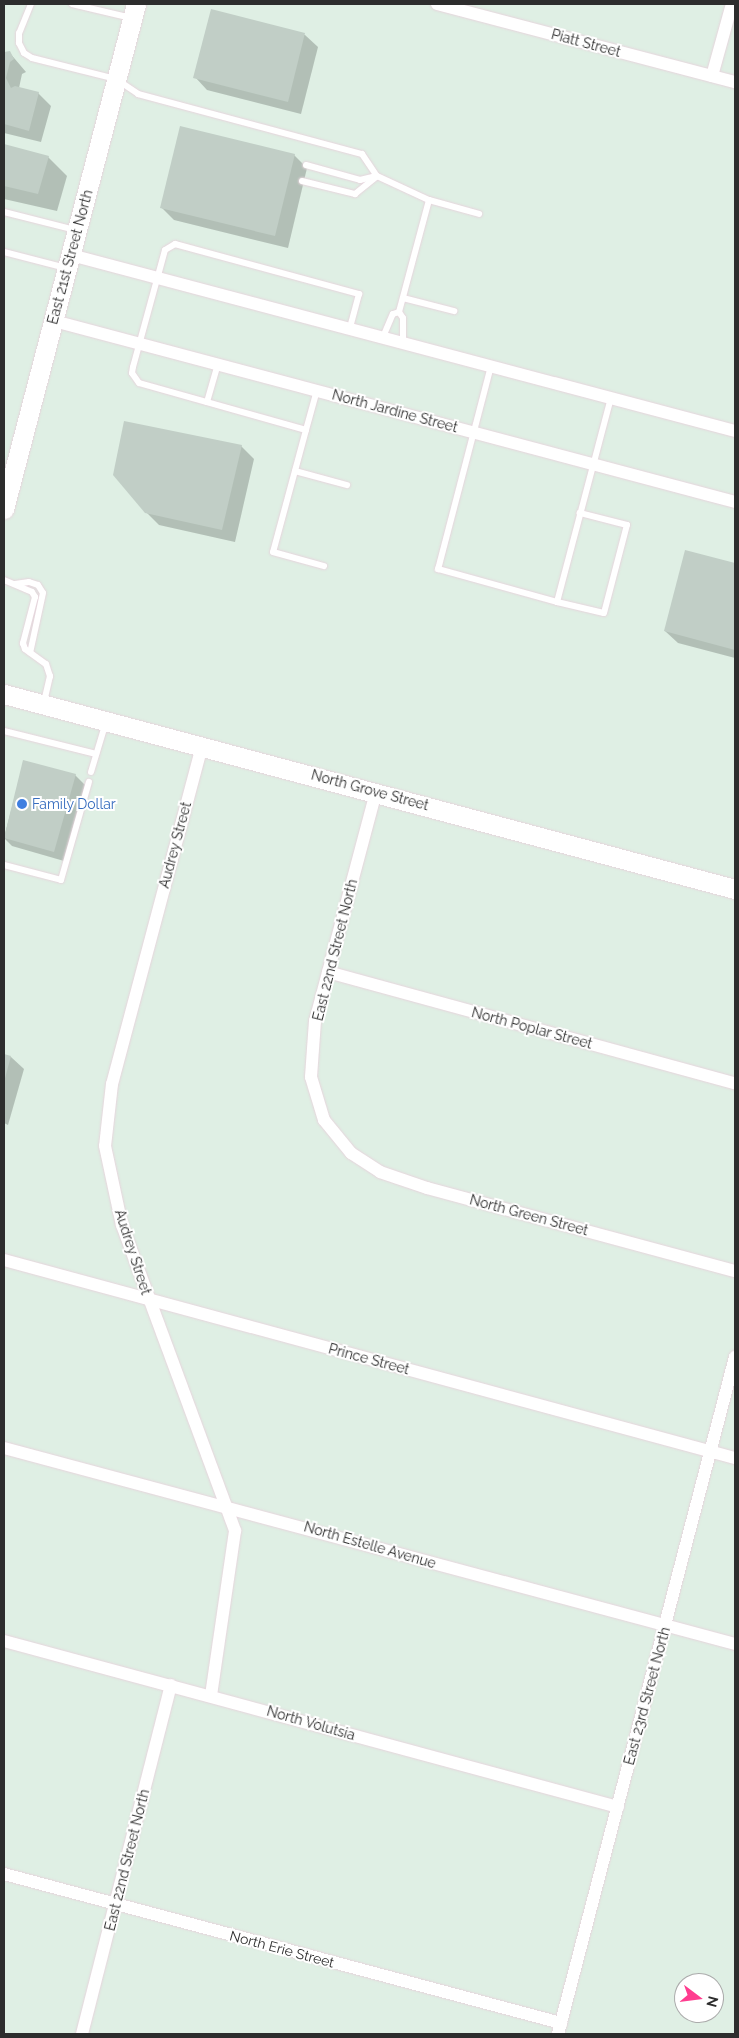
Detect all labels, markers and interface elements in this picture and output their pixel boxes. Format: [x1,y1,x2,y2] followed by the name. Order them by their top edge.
[549,26,623,60] street label: Piatt Street
[44,188,96,326] street label: East 21st Street North
[330,386,460,436] street label: North Jardine Street
[309,766,431,814] street label: North Grove Street
[32,796,116,812] place label: Family Dollar
[16,798,28,810] marker: Family Dollar
[155,800,195,890] street label: Audrey Street
[309,877,361,1023] street label: East 22nd Street North
[470,1004,594,1052] street label: North Poplar Street
[468,1191,590,1239] street label: North Green Street
[111,1207,155,1297] street label: Audrey Street
[327,1340,411,1378] street label: Prince Street
[302,1518,438,1572] street label: North Estelle Avenue
[621,1625,673,1767] street label: East 23rd Street North
[265,1702,357,1744] street label: North Volutsia
[101,1787,153,1933] street label: East 22nd Street North
[228,1927,336,1971] street label: North Erie Street
[674,1973,724,2023] north arrow
[703,1994,722,2009] text: N

